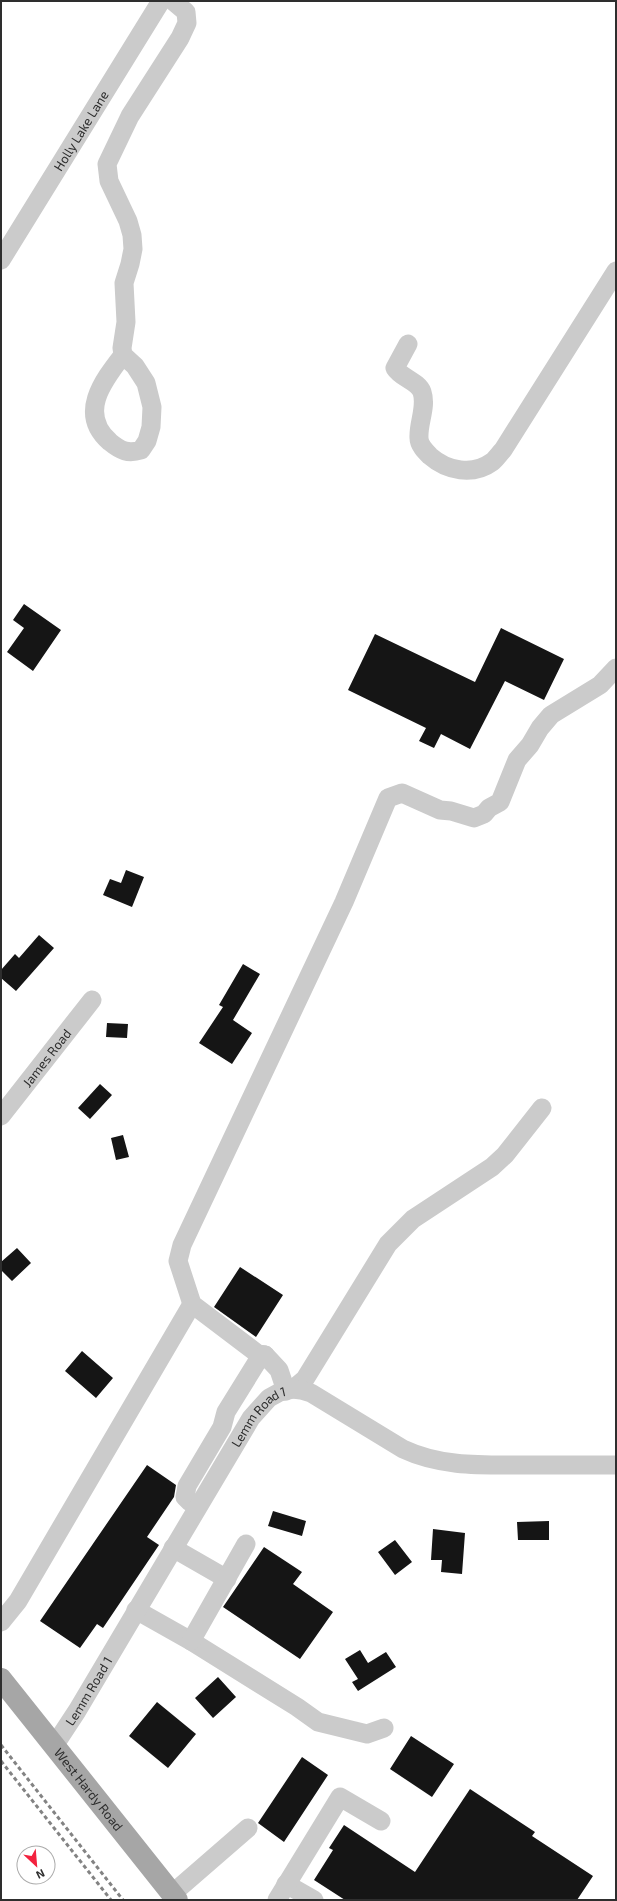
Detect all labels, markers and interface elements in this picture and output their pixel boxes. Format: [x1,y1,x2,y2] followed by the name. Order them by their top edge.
[50,88,112,174] street label: Holly Lake Lane
[19,1026,74,1090] street label: James Road
[228,1383,287,1450] street label: Lemm Road 1
[62,1654,115,1728] street label: Lemm Road 1
[51,1745,127,1834] street label: West Hardy Road
[16,1845,56,1885] north arrow
[34,1867,47,1882] text: N

